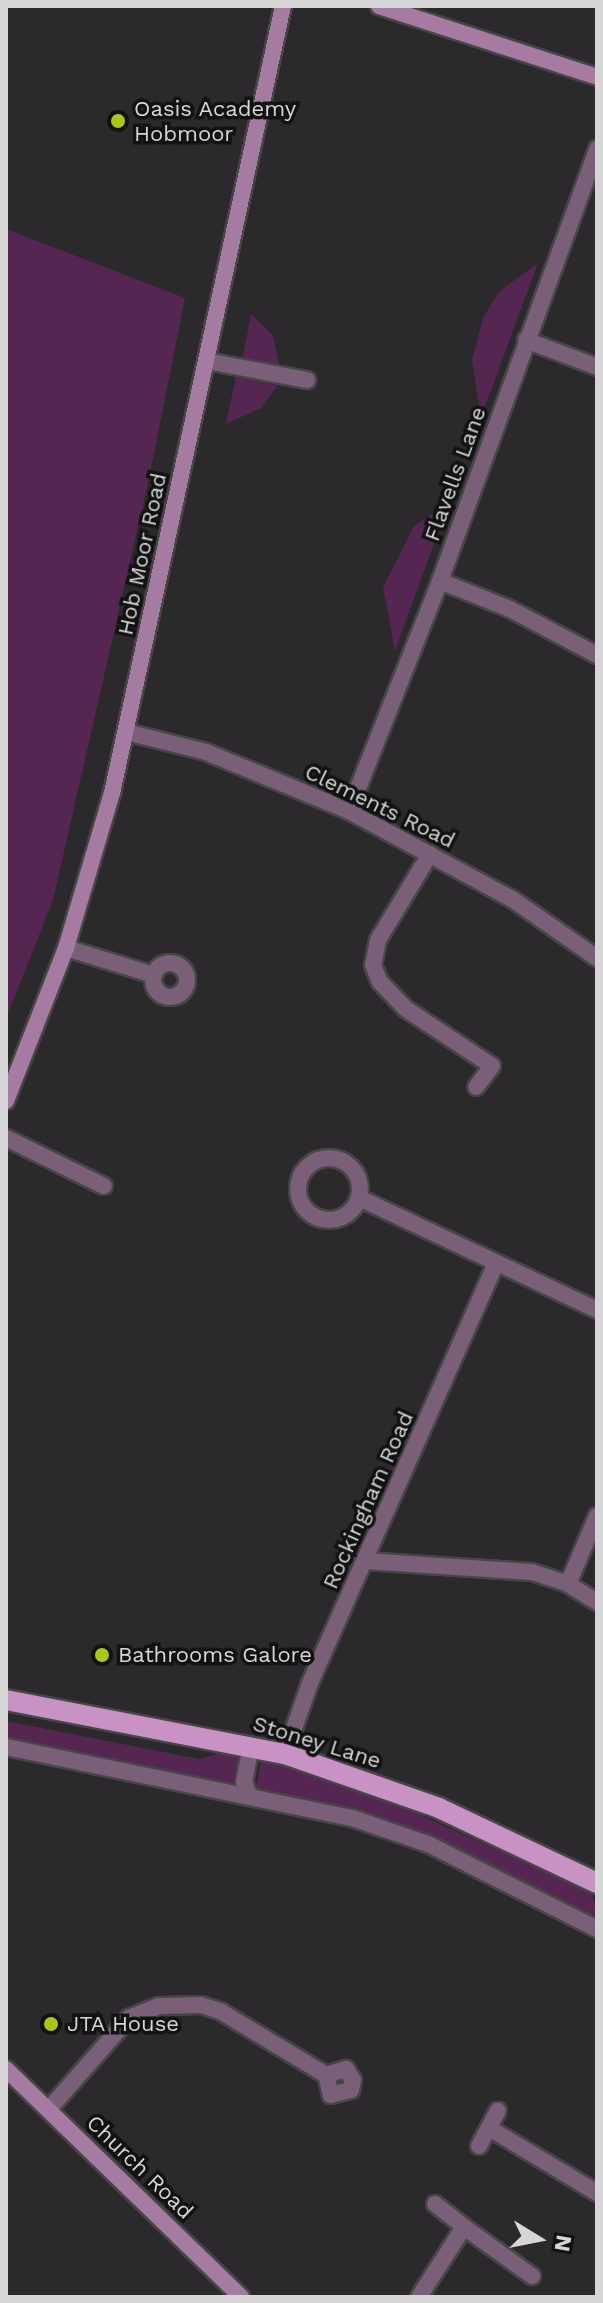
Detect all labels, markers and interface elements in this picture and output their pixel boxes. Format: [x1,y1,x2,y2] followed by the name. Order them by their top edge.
[134,95,297,146] place label: Oasis Academy Hobmoor
[109,112,127,130] marker: Oasis Academy Hobmoor
[419,403,491,545] street label: Flavells Lane
[112,470,172,638] street label: Hob Moor Road
[301,758,459,854] street label: Clements Road
[317,1407,419,1593] street label: Rockingham Road
[118,1642,312,1668] place label: Bathrooms Galore
[93,1646,111,1664] marker: Bathrooms Galore
[250,1710,384,1774] street label: Stoney Lane
[67,2011,180,2037] place label: JTA House
[42,2015,60,2033] marker: JTA House
[81,2110,199,2224] street label: Church Road
[499,2199,579,2279] north arrow
[549,2233,577,2253] text: N

